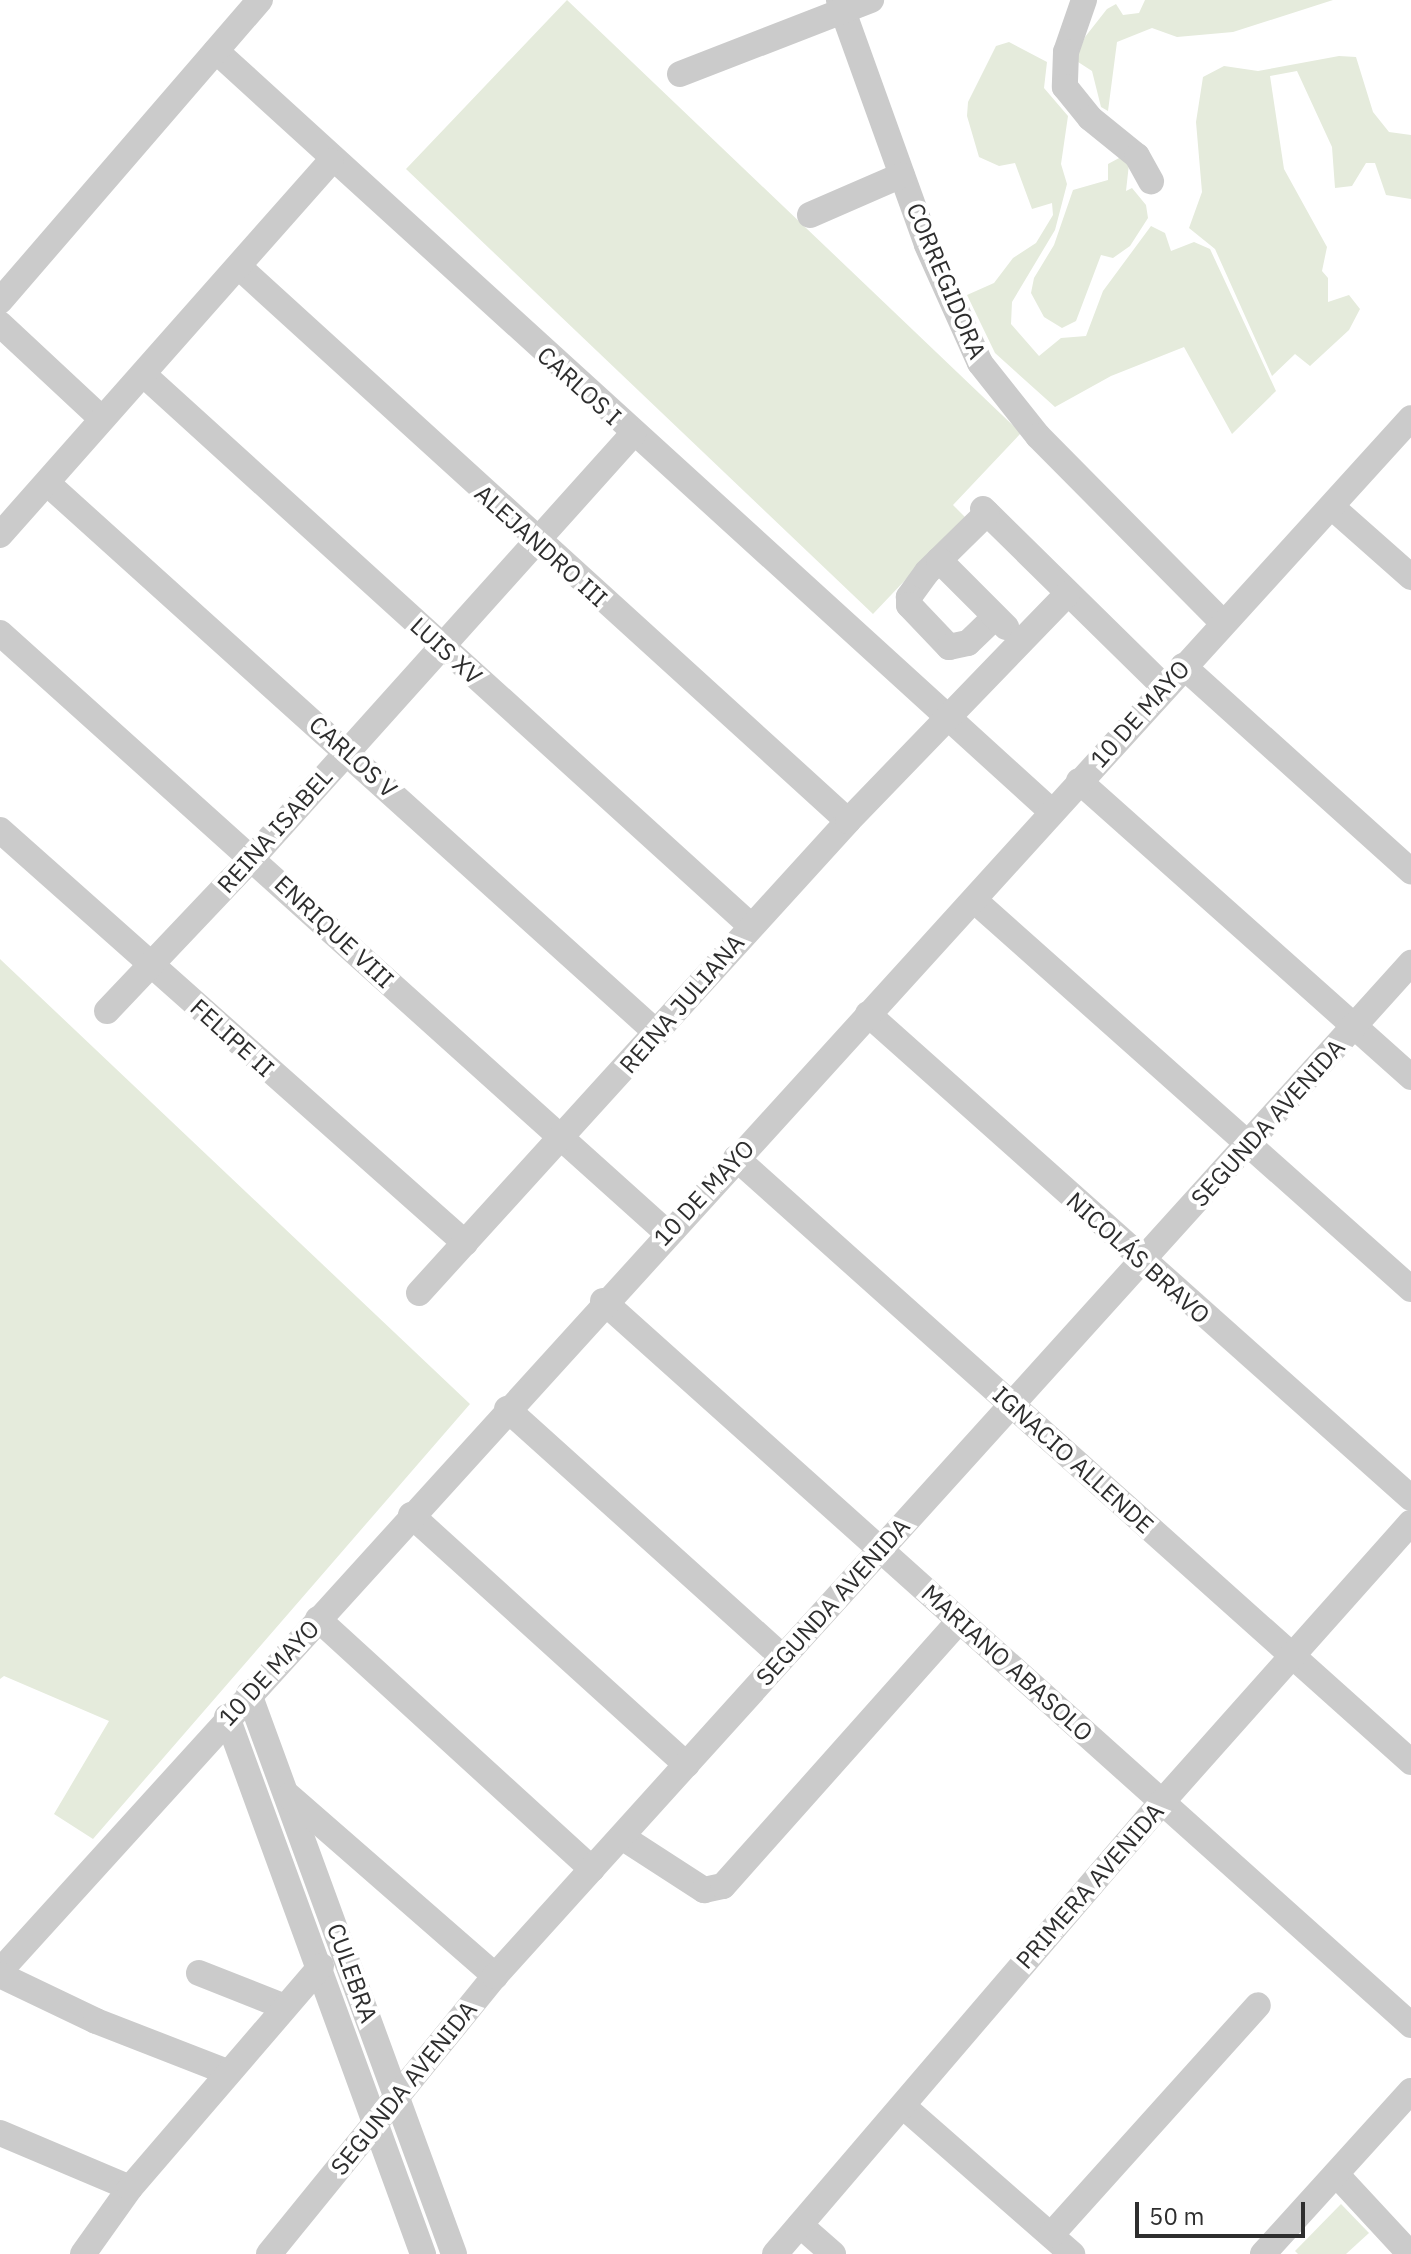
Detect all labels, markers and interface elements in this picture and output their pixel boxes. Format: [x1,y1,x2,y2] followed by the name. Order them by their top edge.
[900,199,992,363] street label: CORREGIDORA
[531,341,627,431] street label: CARLOS I
[469,479,613,613] street label: ALEJANDRO III
[404,611,488,691] street label: LUIS XV
[1084,654,1196,774] street label: 10 DE MAYO
[303,710,403,804] street label: CARLOS V
[212,763,338,899] street label: REINA ISABEL
[269,870,399,994] street label: ENRIQUE VIII
[614,929,750,1079] street label: REINA JULIANA
[184,993,280,1083] street label: FELIPE II
[1185,1033,1351,1213] street label: SEGUNDA AVENIDA
[648,1134,760,1252] street label: 10 DE MAYO
[1061,1186,1215,1330] street label: NICOLÁS BRAVO
[987,1380,1159,1540] street label: IGNACIO ALLENDE
[750,1512,916,1692] street label: SEGUNDA AVENIDA
[916,1579,1098,1747] street label: MARIANO ABASOLO
[213,1614,325,1732] street label: 10 DE MAYO
[1010,1797,1170,1975] street label: PRIMERA AVENIDA
[321,1919,383,2027] street label: CULEBRA
[325,1995,483,2181] street label: SEGUNDA AVENIDA
[1139,2186,1309,2236] scale bar
[1149,2200,1204,2232] text: 50 m

